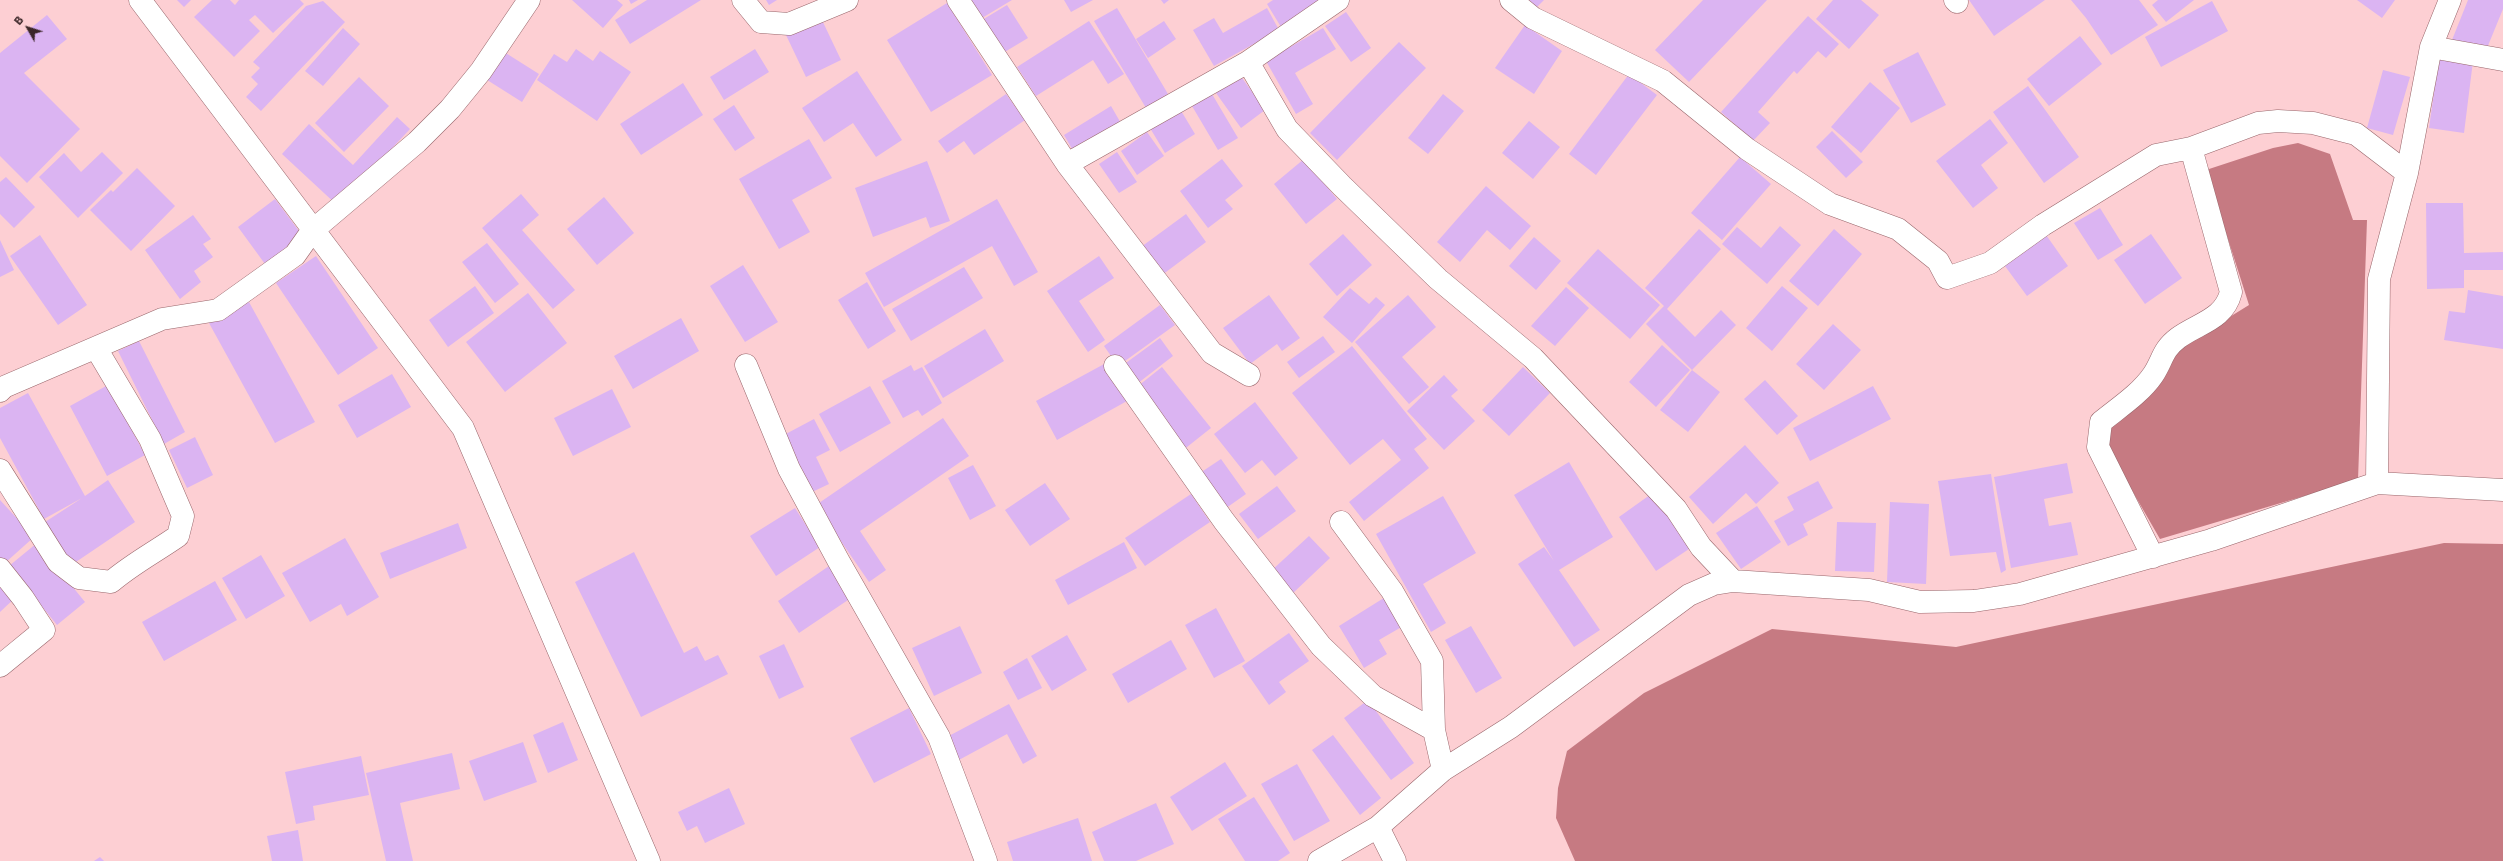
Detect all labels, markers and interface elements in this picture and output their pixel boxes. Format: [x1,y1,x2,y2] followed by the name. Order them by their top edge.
[8,8,48,48] north arrow
[11,13,26,28] text: B

